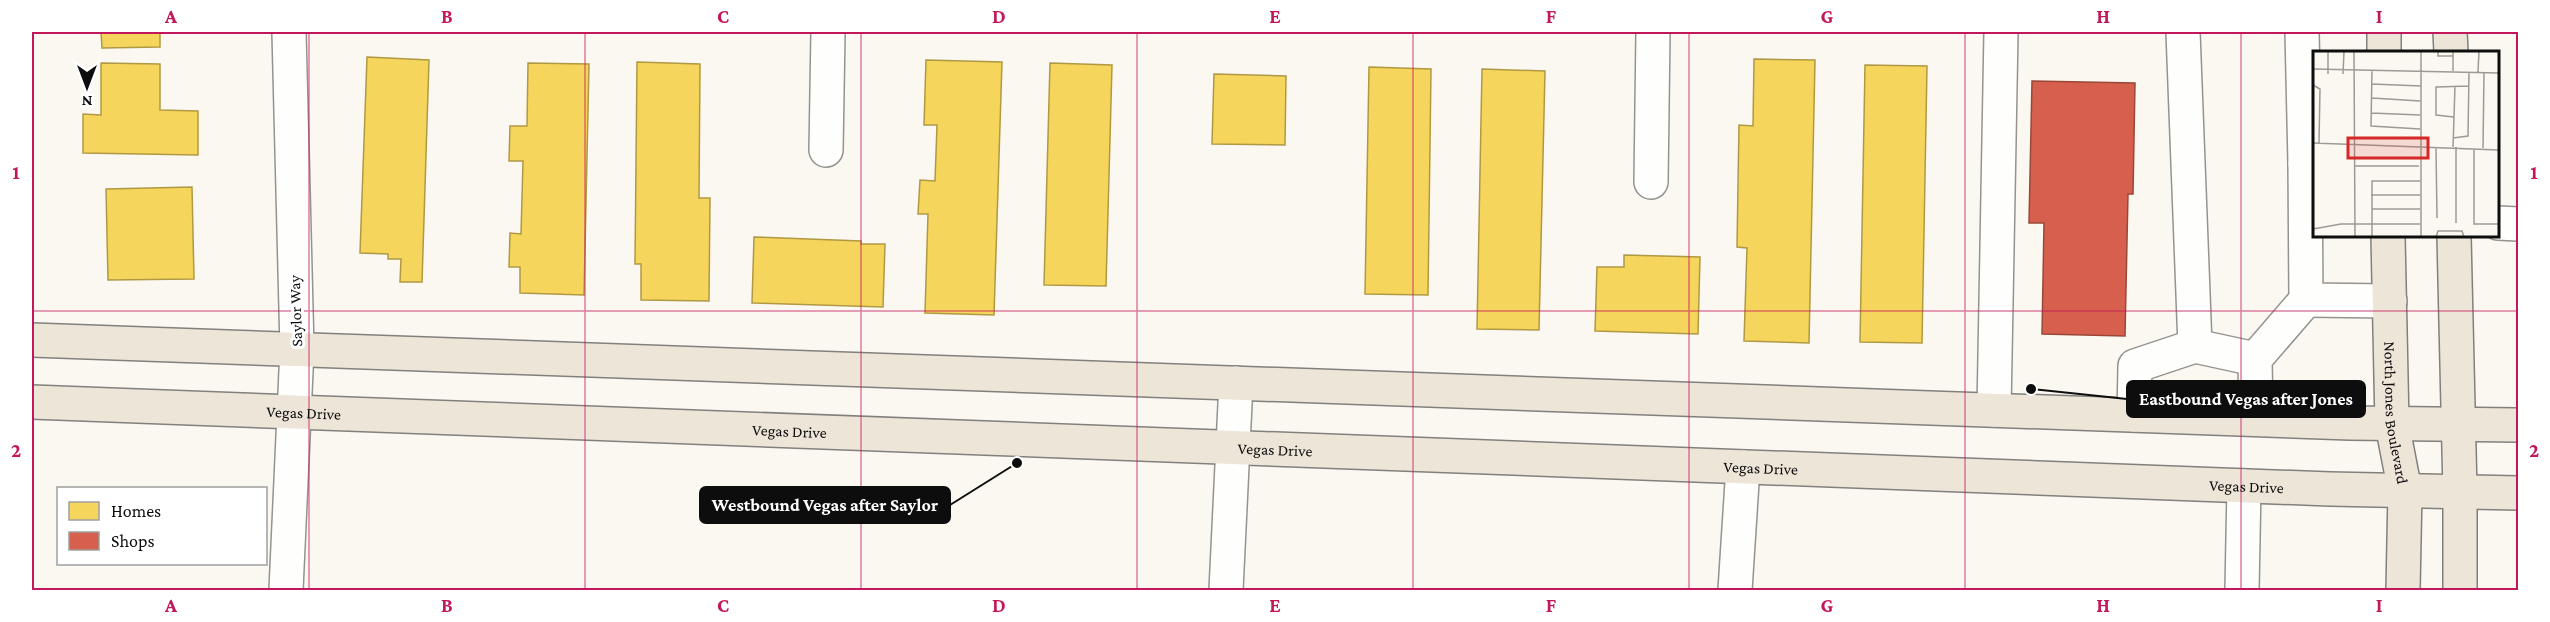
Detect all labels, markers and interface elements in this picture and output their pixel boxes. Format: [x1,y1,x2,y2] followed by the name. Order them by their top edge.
[164,5,178,27] text: A
[441,5,453,27] text: B
[717,5,729,27] text: C
[992,5,1006,27] text: D
[1269,5,1281,27] text: E
[1546,5,1557,27] text: F
[1821,5,1834,27] text: G
[2096,5,2110,27] text: H
[2376,5,2383,27] text: I
[2313,51,2499,237] inset map
[57,57,117,117] north arrow
[81,93,92,110] text: N
[12,161,20,183] text: 1
[2530,161,2538,183] text: 1
[286,274,306,347] street label: Saylor Way
[2381,341,2412,486] street label: North Jones Boulevard
[2127,381,2365,417] callout: Eastbound Vegas after Jones
[2139,389,2353,409] text: Eastbound Vegas after Jones
[266,403,341,423] street label: Vegas Drive
[752,421,827,441] street label: Vegas Drive
[11,439,21,461] text: 2
[2529,439,2539,461] text: 2
[1237,440,1313,459] street label: Vegas Drive
[1723,458,1798,478] street label: Vegas Drive
[2209,476,2284,496] street label: Vegas Drive
[57,487,267,565] legend
[700,487,950,523] callout: Westbound Vegas after Saylor
[711,495,938,515] text: Westbound Vegas after Saylor
[111,501,161,521] text: Homes
[111,531,155,551] text: Shops
[164,594,178,616] text: A
[441,594,453,616] text: B
[717,594,729,616] text: C
[992,594,1006,616] text: D
[1269,594,1281,616] text: E
[1546,594,1557,616] text: F
[1821,594,1834,616] text: G
[2096,594,2110,616] text: H
[2376,594,2383,616] text: I

